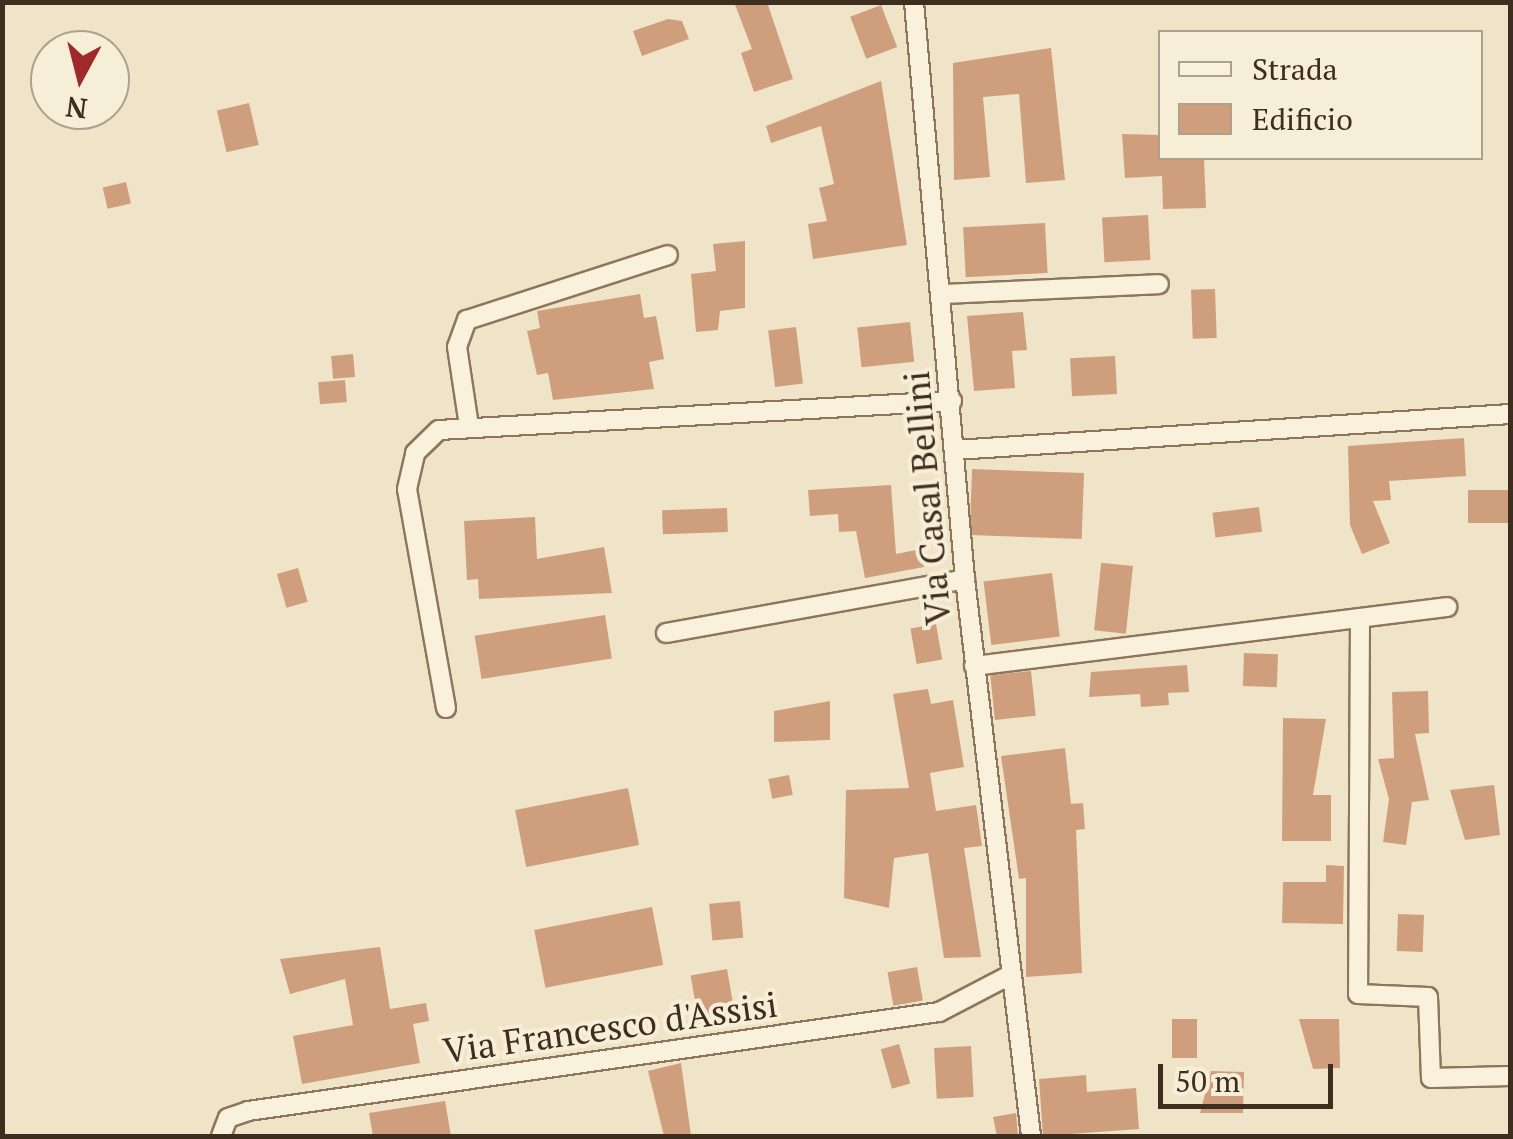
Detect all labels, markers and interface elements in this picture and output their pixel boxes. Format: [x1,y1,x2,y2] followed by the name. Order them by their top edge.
[30,30,130,130] north arrow
[1158,30,1483,160] legend
[1252,49,1338,89] text: Strada
[64,89,89,128] text: N
[1252,99,1353,139] text: Edificio
[895,369,959,627] street label: Via Casal Bellini
[440,983,780,1071] street label: Via Francesco d'Assisi
[1163,1044,1338,1106] scale bar
[1175,1061,1240,1101] text: 50 m

